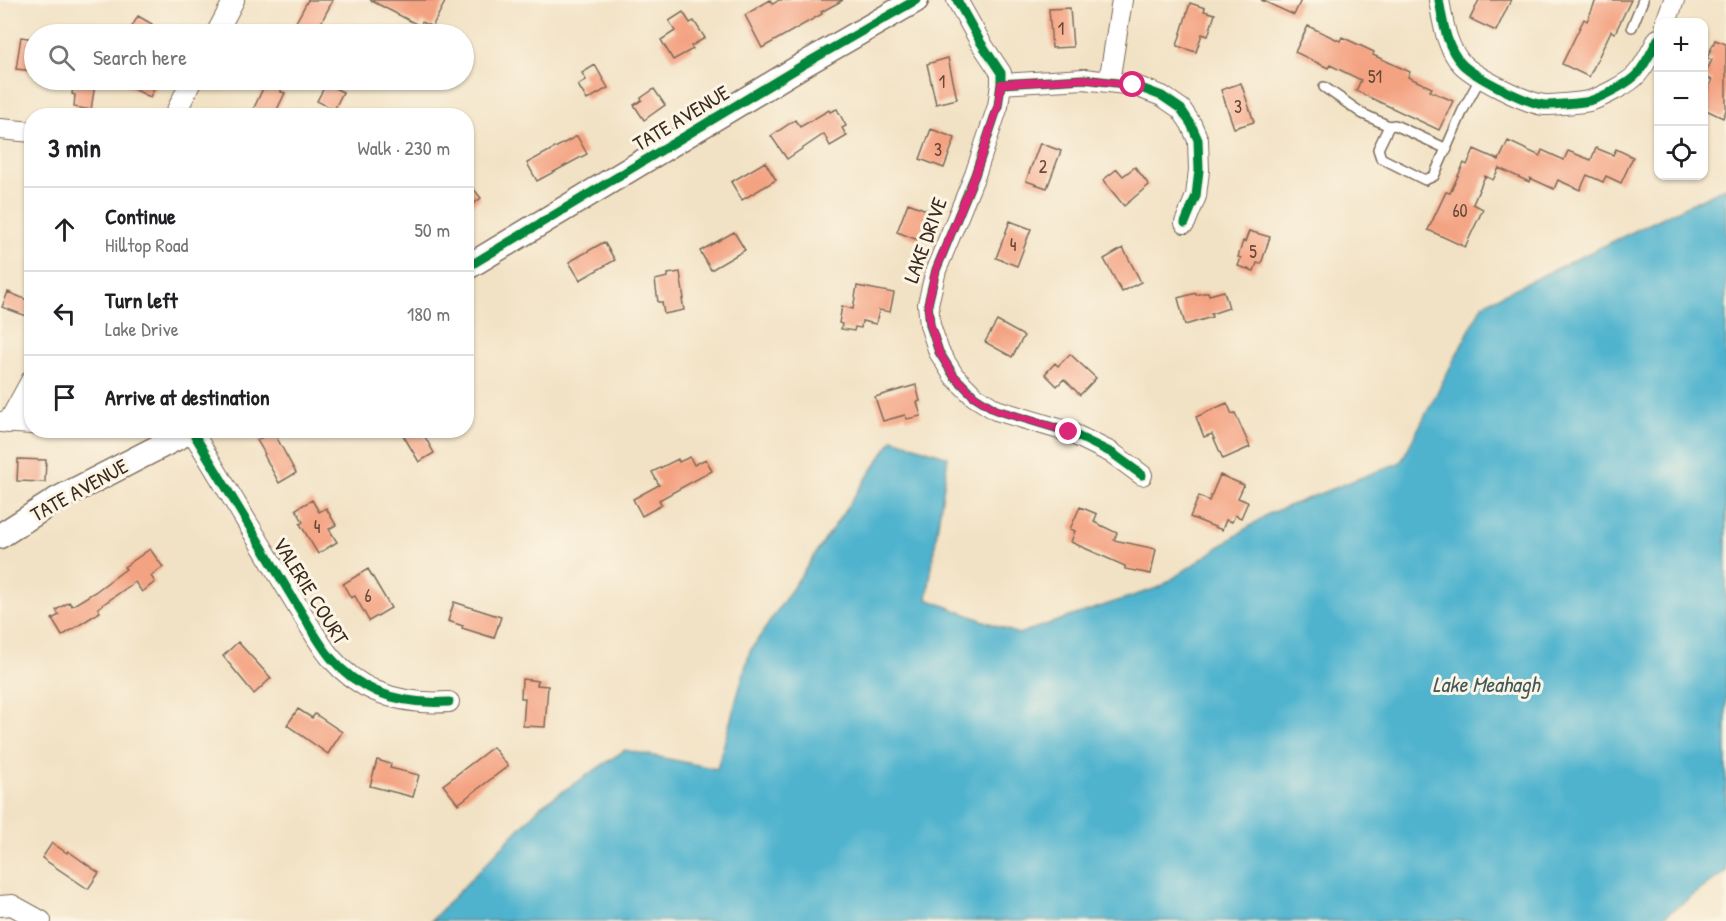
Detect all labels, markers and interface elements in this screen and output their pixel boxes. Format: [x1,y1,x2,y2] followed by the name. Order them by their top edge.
[1058,16,1064,41] house number: 1
[1654,18,1708,180] map controls
[1654,18,1708,72] button: +
[24,24,474,90] search box
[45,41,78,74] icon: search
[93,42,187,72] text: Search here
[1368,64,1382,89] house number: 51
[939,69,945,94] house number: 1
[1119,71,1145,97] route start
[1654,72,1708,126] button: −
[628,78,734,158] street label: TATE AVENUE
[1234,94,1242,119] house number: 3
[1654,126,1708,180] button: locate
[48,130,101,165] text: 3 min
[358,134,450,161] text: Walk · 230 m
[934,137,942,162] house number: 3
[1039,154,1048,179] house number: 2
[896,193,954,287] street label: LAKE DRIVE
[1452,198,1468,223] house number: 60
[105,201,176,231] text: Continue
[48,213,81,246] icon: ahead
[414,216,450,243] text: 50 m
[105,231,188,258] text: Hilltop Road
[1010,232,1017,257] house number: 4
[1249,239,1257,264] house number: 5
[105,285,178,315] text: Turn left
[48,297,81,330] icon: left
[407,300,450,327] text: 180 m
[105,315,179,342] text: Lake Drive
[48,381,81,414] icon: arrive
[105,382,270,412] text: Arrive at destination
[1055,418,1081,444] route end
[25,451,133,529] street label: TATE AVENUE
[314,514,321,539] house number: 4
[266,532,356,651] street label: VALERIE COURT
[364,583,372,608] house number: 6
[1432,669,1541,699] water label: Lake Meahagh

